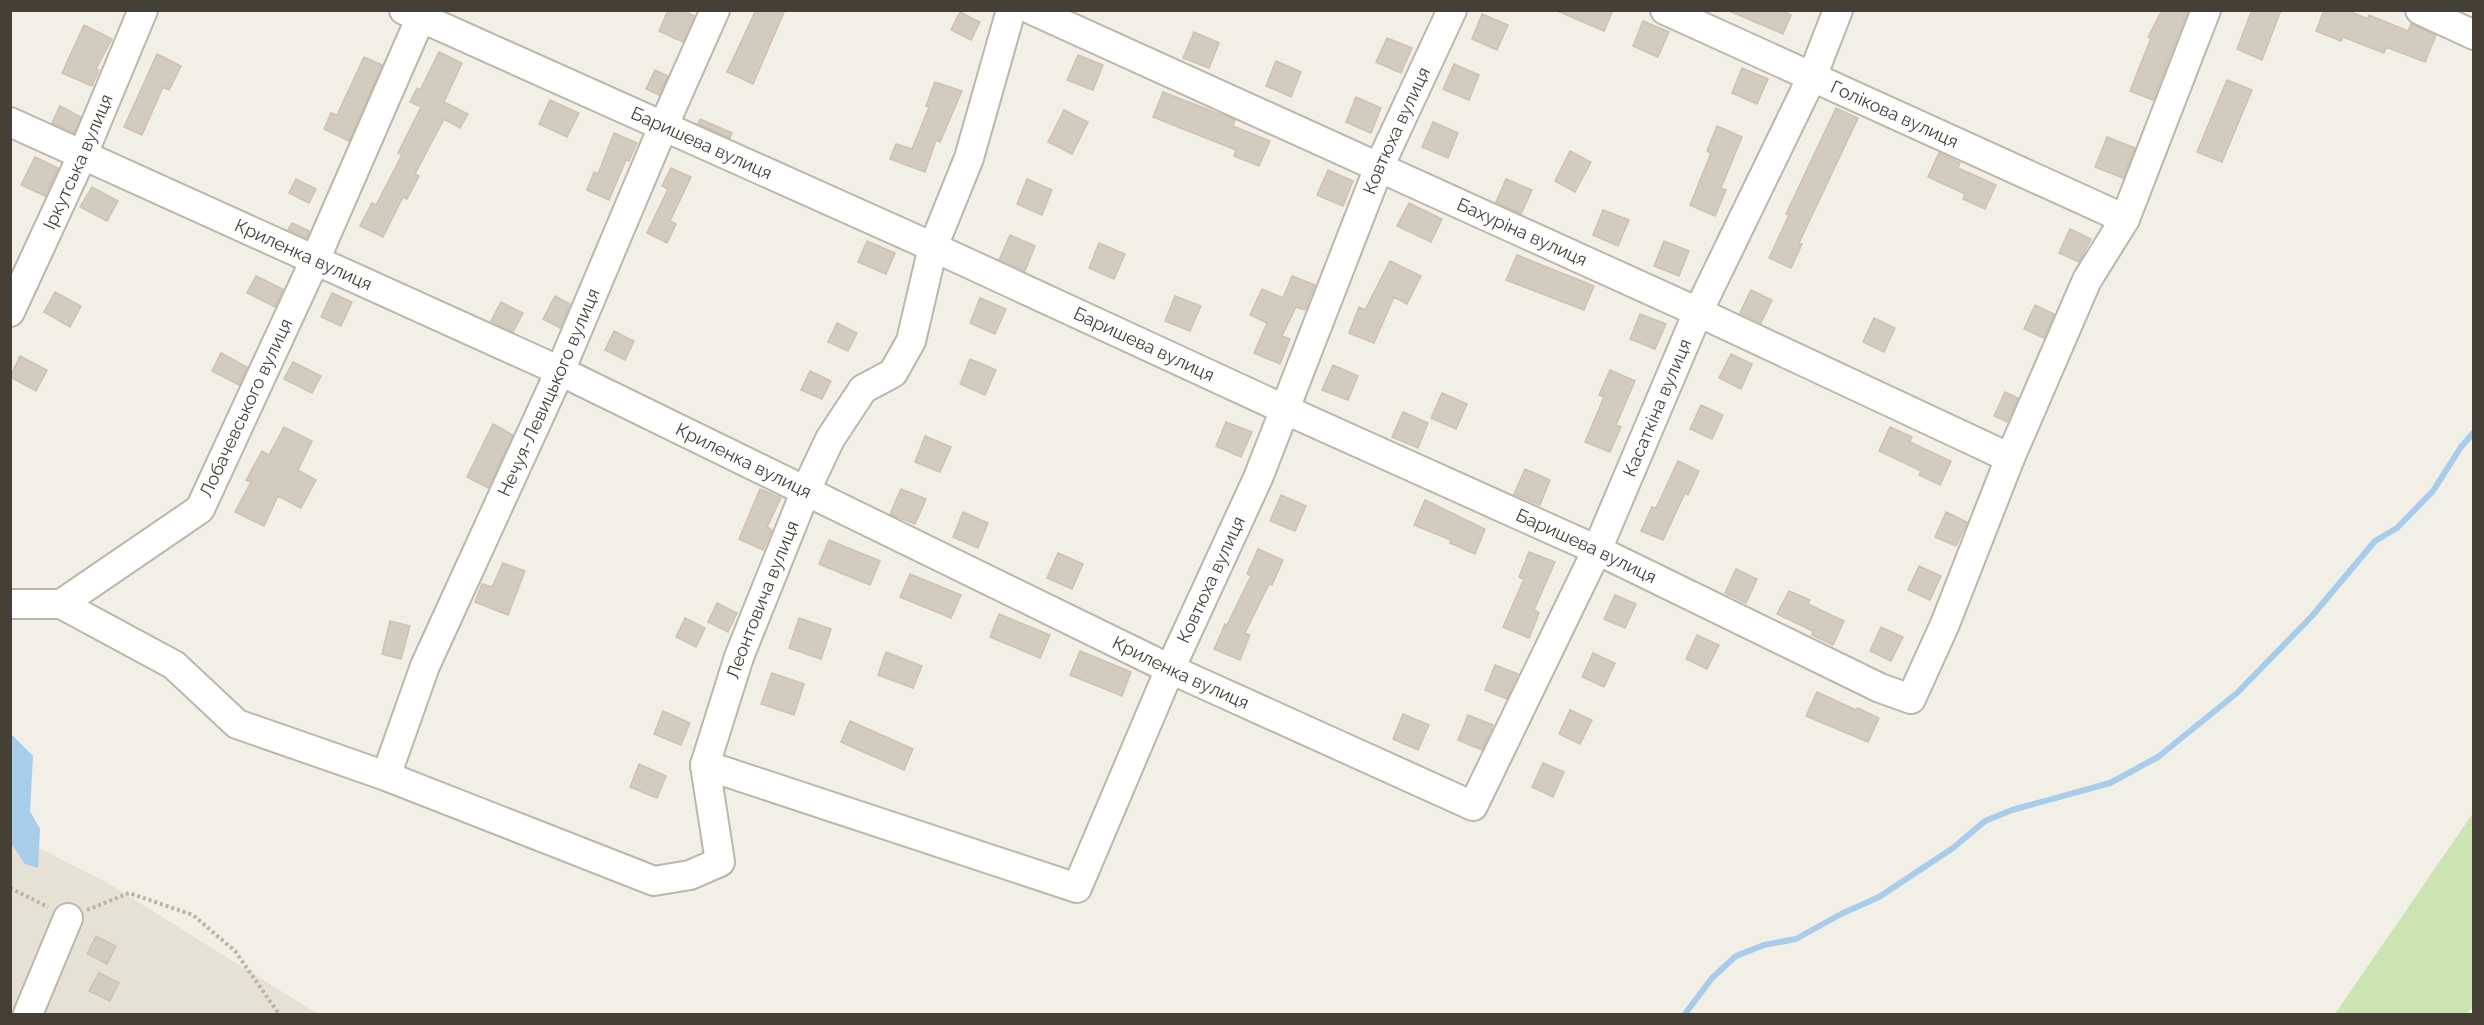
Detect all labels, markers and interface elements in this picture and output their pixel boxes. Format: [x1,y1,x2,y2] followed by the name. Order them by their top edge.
[1358,64,1434,197] street label: Ковтюха вулиця
[1827,76,1962,152] street label: Голікова вулиця
[39,91,117,233] street label: Іркутська вулиця
[628,102,776,184] street label: Баришева вулиця
[1454,193,1590,270] street label: Бахуріна вулиця
[232,214,375,295] street label: Криленка вулиця
[493,285,604,500] street label: Нечуя-Левицького вулиця
[1071,302,1218,385] street label: Баришева вулиця
[195,315,296,501] street label: Лобачевського вулиця
[1618,336,1695,480] street label: Касаткіна вулиця
[672,418,815,502] street label: Криленка вулиця
[1513,504,1660,587] street label: Баришева вулиця
[1172,513,1249,646] street label: Ковтюха вулиця
[722,518,803,681] street label: Леонтовича вулиця
[1109,632,1253,713] street label: Криленка вулиця

